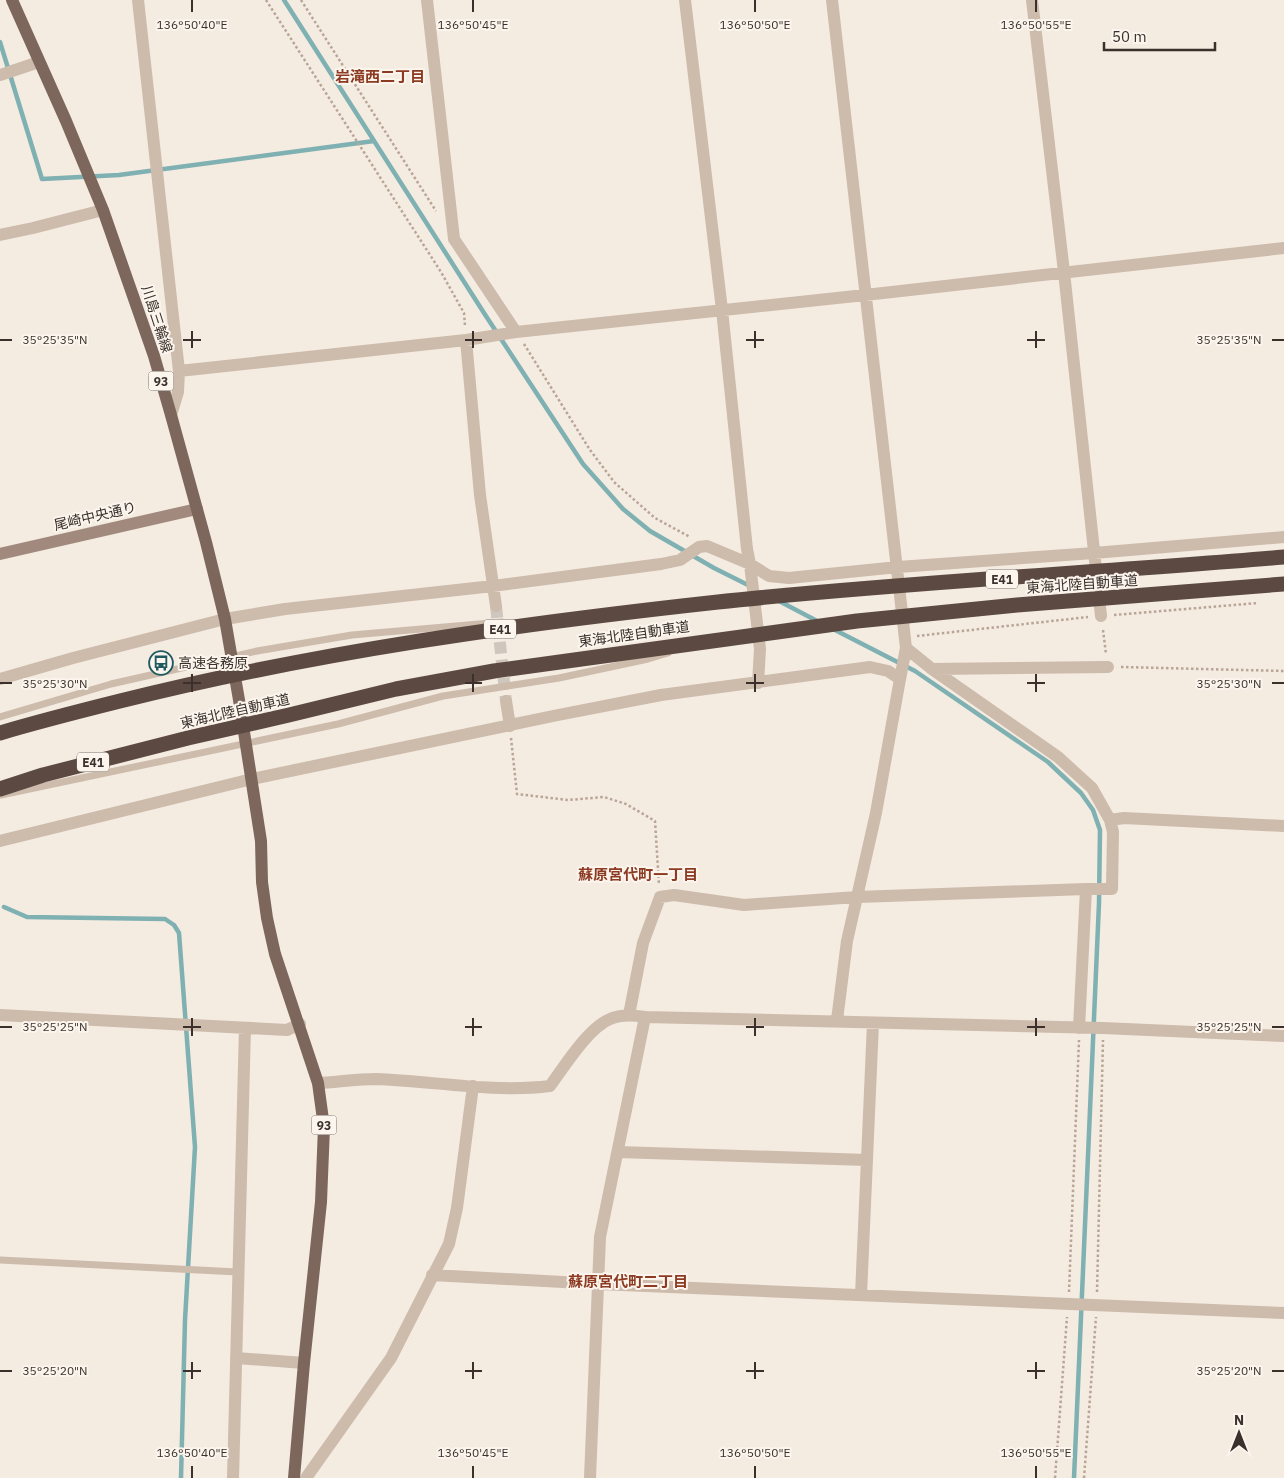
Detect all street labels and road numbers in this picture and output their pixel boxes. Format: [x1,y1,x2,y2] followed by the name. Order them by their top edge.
[138,283,176,355] street label: 川島三輪線
[148,372,174,391] road number: 93
[52,498,138,534] street label: 尾崎中央通り
[986,570,1018,588] road number: E41
[1026,571,1138,597] street label: 東海北陸自動車道
[577,617,691,651] street label: 東海北陸自動車道
[484,620,516,638] road number: E41
[178,690,292,732] street label: 東海北陸自動車道
[77,752,109,772] road number: E41
[312,1116,336,1134] road number: 93

